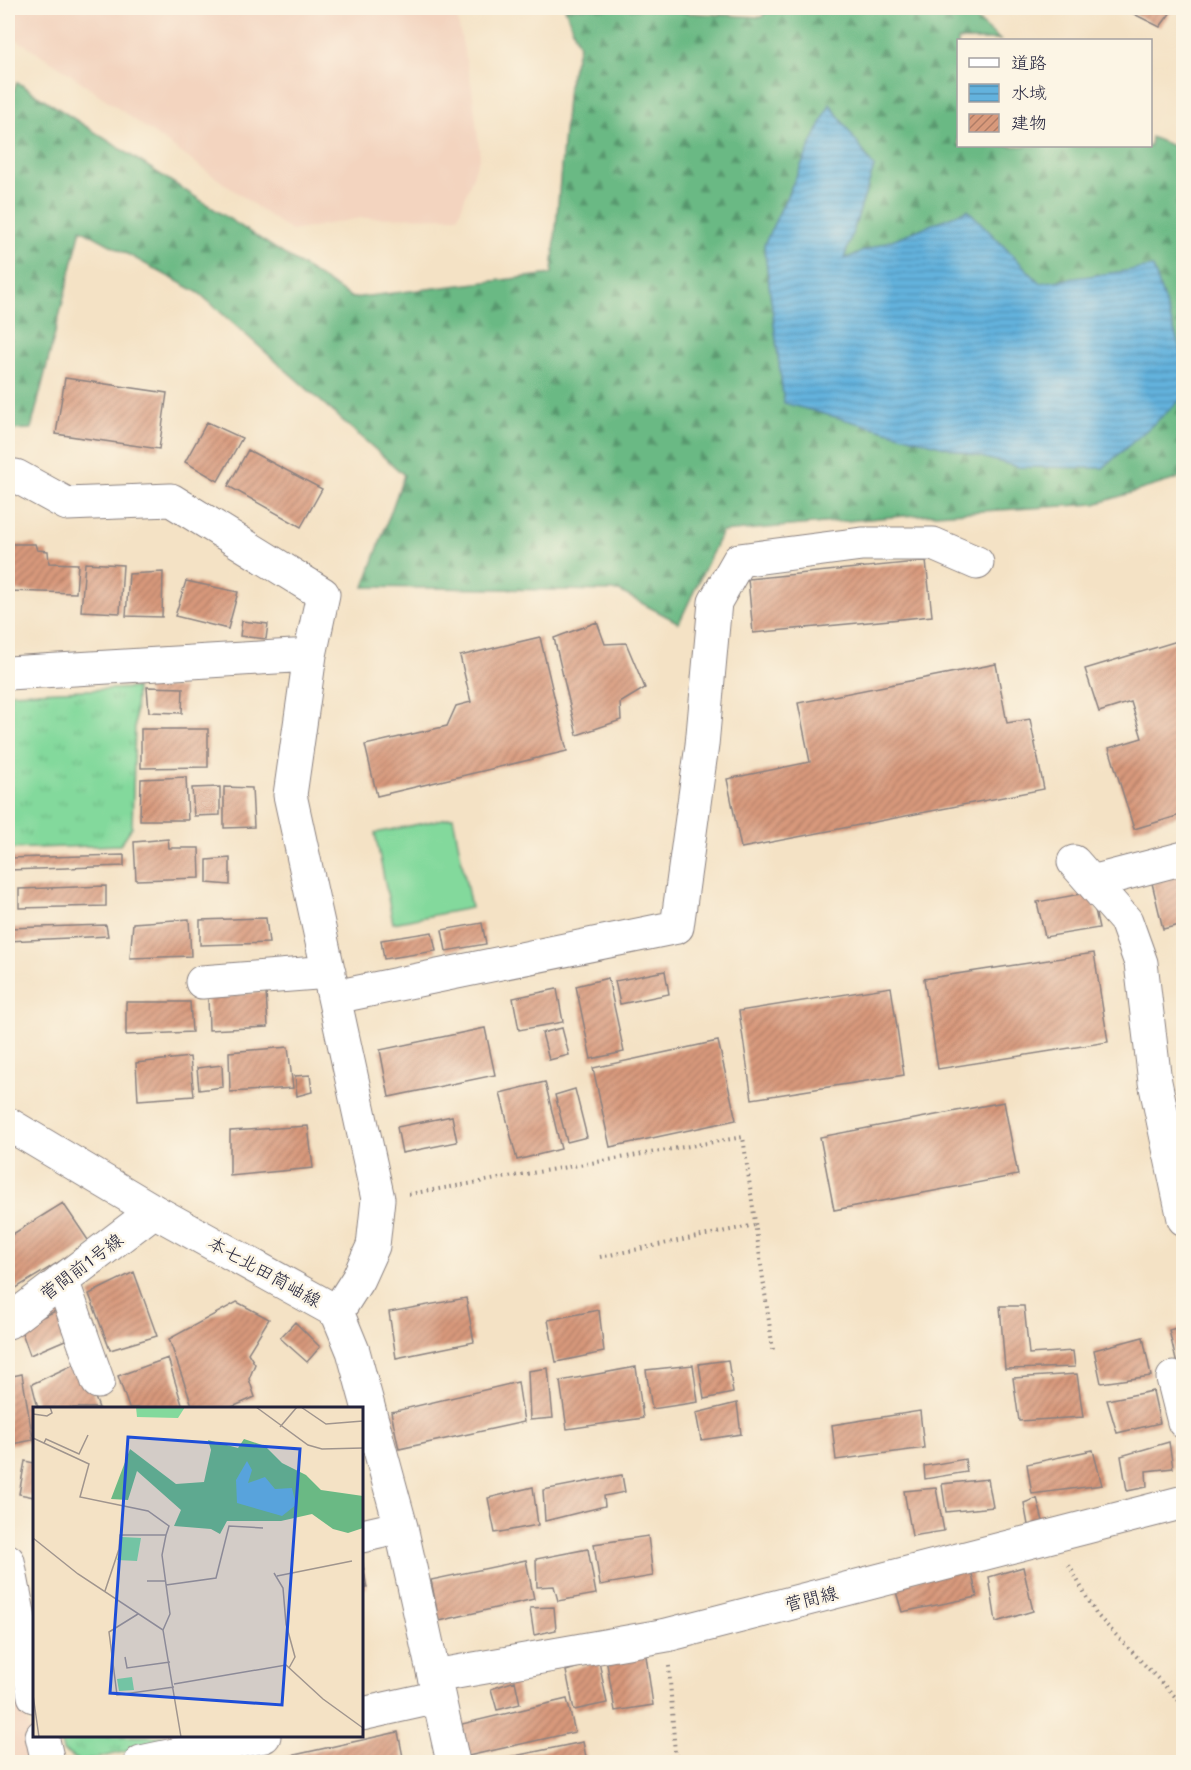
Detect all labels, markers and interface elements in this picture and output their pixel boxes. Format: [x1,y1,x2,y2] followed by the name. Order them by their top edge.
[957,39,1152,147] legend
[1011,50,1047,74] text: 道路
[1011,80,1047,104] text: 水域
[1011,110,1047,134] text: 建物
[35,1227,127,1305] street label: 菅間前1号線
[204,1230,326,1312] street label: 本七北田筒岫線
[33,1407,363,1737] inset map
[782,1580,840,1616] street label: 菅間線

